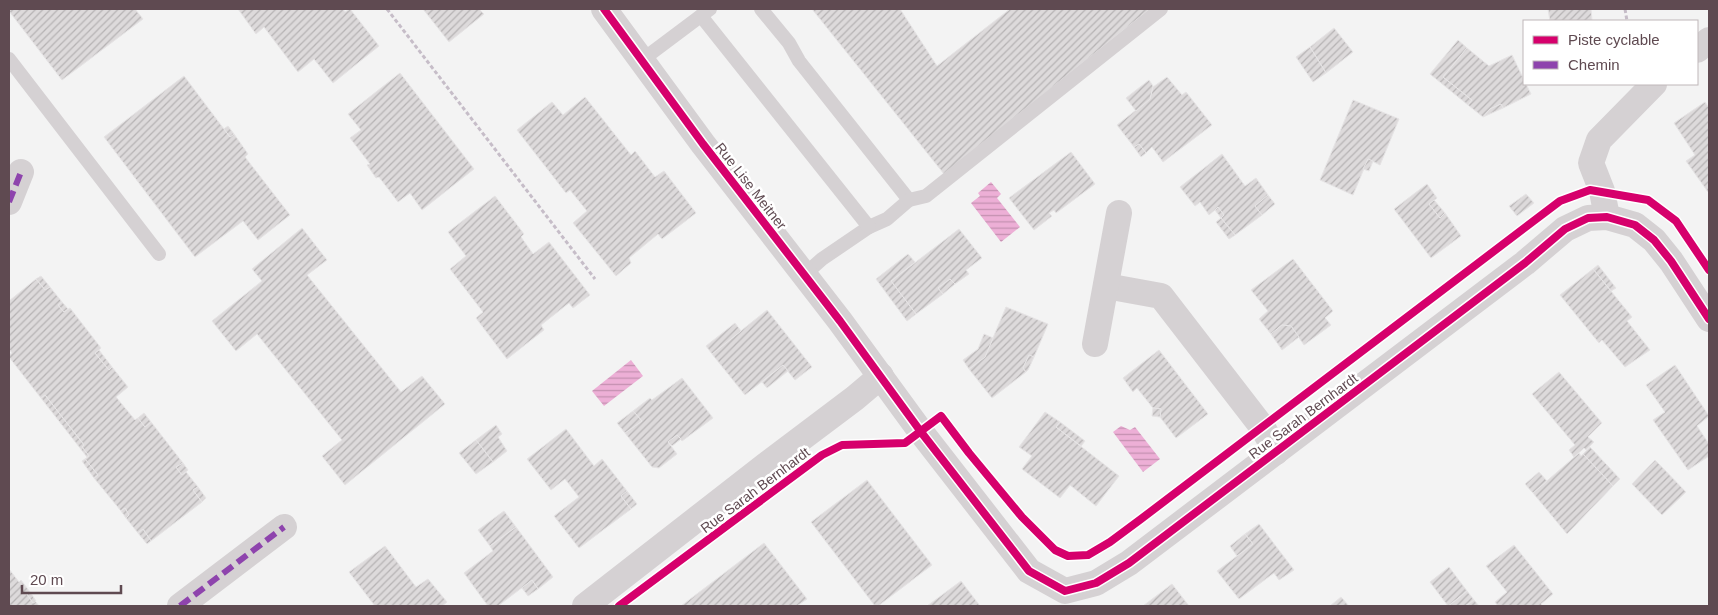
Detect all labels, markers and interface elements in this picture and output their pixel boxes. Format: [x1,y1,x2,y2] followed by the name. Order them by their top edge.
[1523,20,1698,85] legend
[1568,31,1660,48] text: Piste cyclable
[1568,56,1620,73] text: Chemin
[712,139,790,233] street label: Rue Lise Meitner
[1245,370,1361,462] street label: Rue Sarah Bernhardt
[697,444,813,536] street label: Rue Sarah Bernhardt
[22,562,121,594] scale bar
[30,571,63,588] text: 20 m

